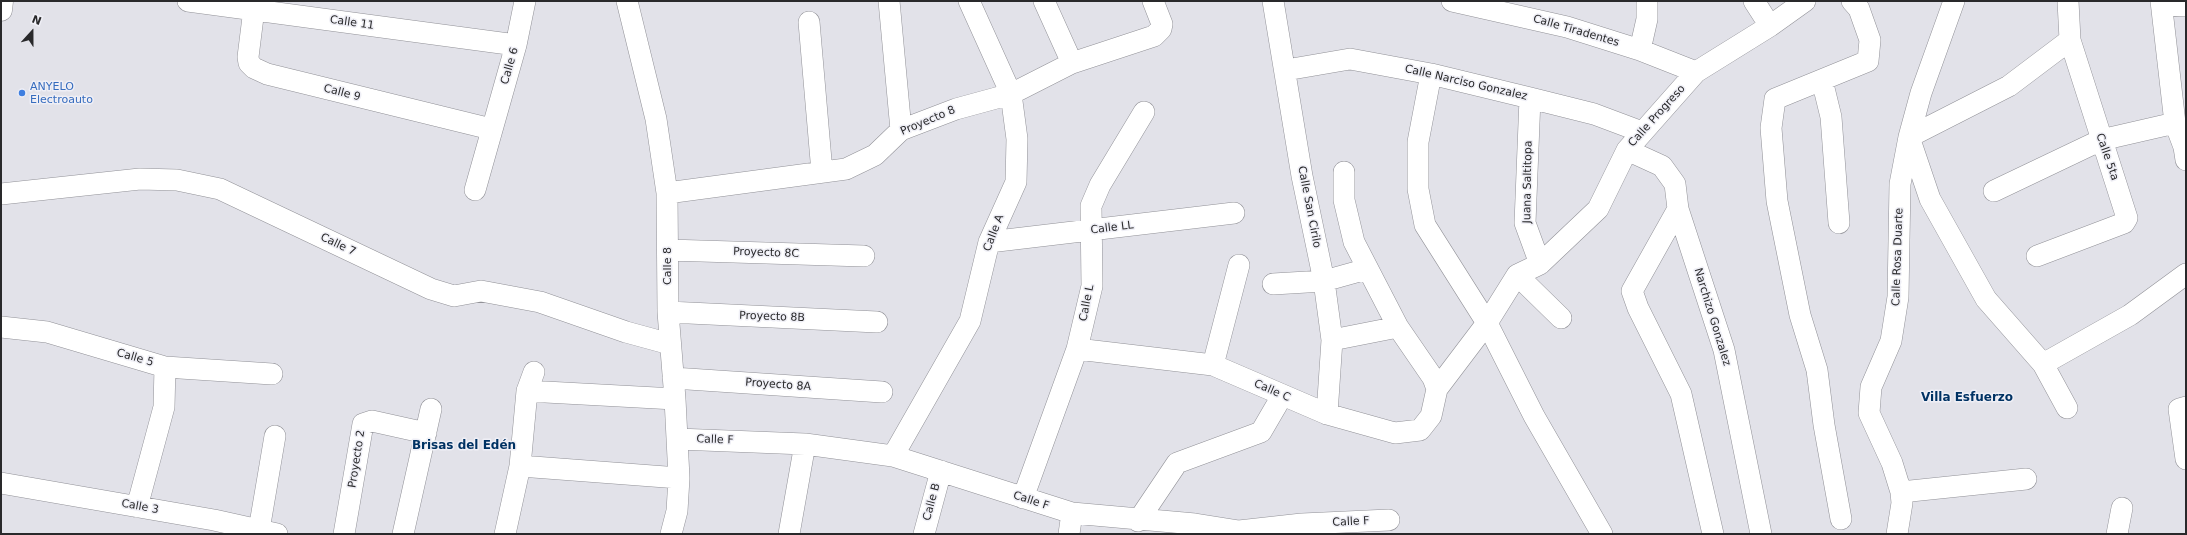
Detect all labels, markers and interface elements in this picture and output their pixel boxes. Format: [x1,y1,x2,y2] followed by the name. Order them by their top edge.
[12,12,52,52] north arrow
[1531,12,1621,50] street label: Calle Tiradentes
[30,13,43,28] text: N
[329,13,375,33] street label: Calle 11
[498,46,522,86] street label: Calle 6
[1403,62,1529,104] street label: Calle Narciso Gonzalez
[30,80,93,106] place label: ANYELO Electroauto
[322,82,362,104] street label: Calle 9
[1626,82,1688,150] street label: Calle Progreso
[17,88,27,98] marker: ANYELO Electroauto
[899,104,957,138] street label: Proyecto 8
[2093,132,2121,182] street label: Calle 5ta
[1521,140,1535,224] street label: Juana Saltitopa
[1295,165,1323,249] street label: Calle San Cirilo
[1890,208,1906,306] street label: Calle Rosa Duarte
[981,213,1007,253] street label: Calle A
[1090,219,1134,237] street label: Calle LL
[318,231,358,259] street label: Calle 7
[733,245,799,261] street label: Proyecto 8C
[661,247,675,285] street label: Calle 8
[1691,266,1733,368] street label: Narchizo Gonzalez
[1077,284,1097,322] street label: Calle L
[739,309,805,325] street label: Proyecto 8B
[115,346,155,370] street label: Calle 5
[745,376,811,394] street label: Proyecto 8A
[1252,377,1292,405] street label: Calle C
[1921,391,2013,405] district label: Villa Esfuerzo
[346,429,368,489] street label: Proyecto 2
[696,433,734,447] street label: Calle F
[412,439,516,453] district label: Brisas del Edén
[921,482,943,522] street label: Calle B
[1011,489,1051,513] street label: Calle F
[120,497,160,517] street label: Calle 3
[1332,514,1370,530] street label: Calle F

